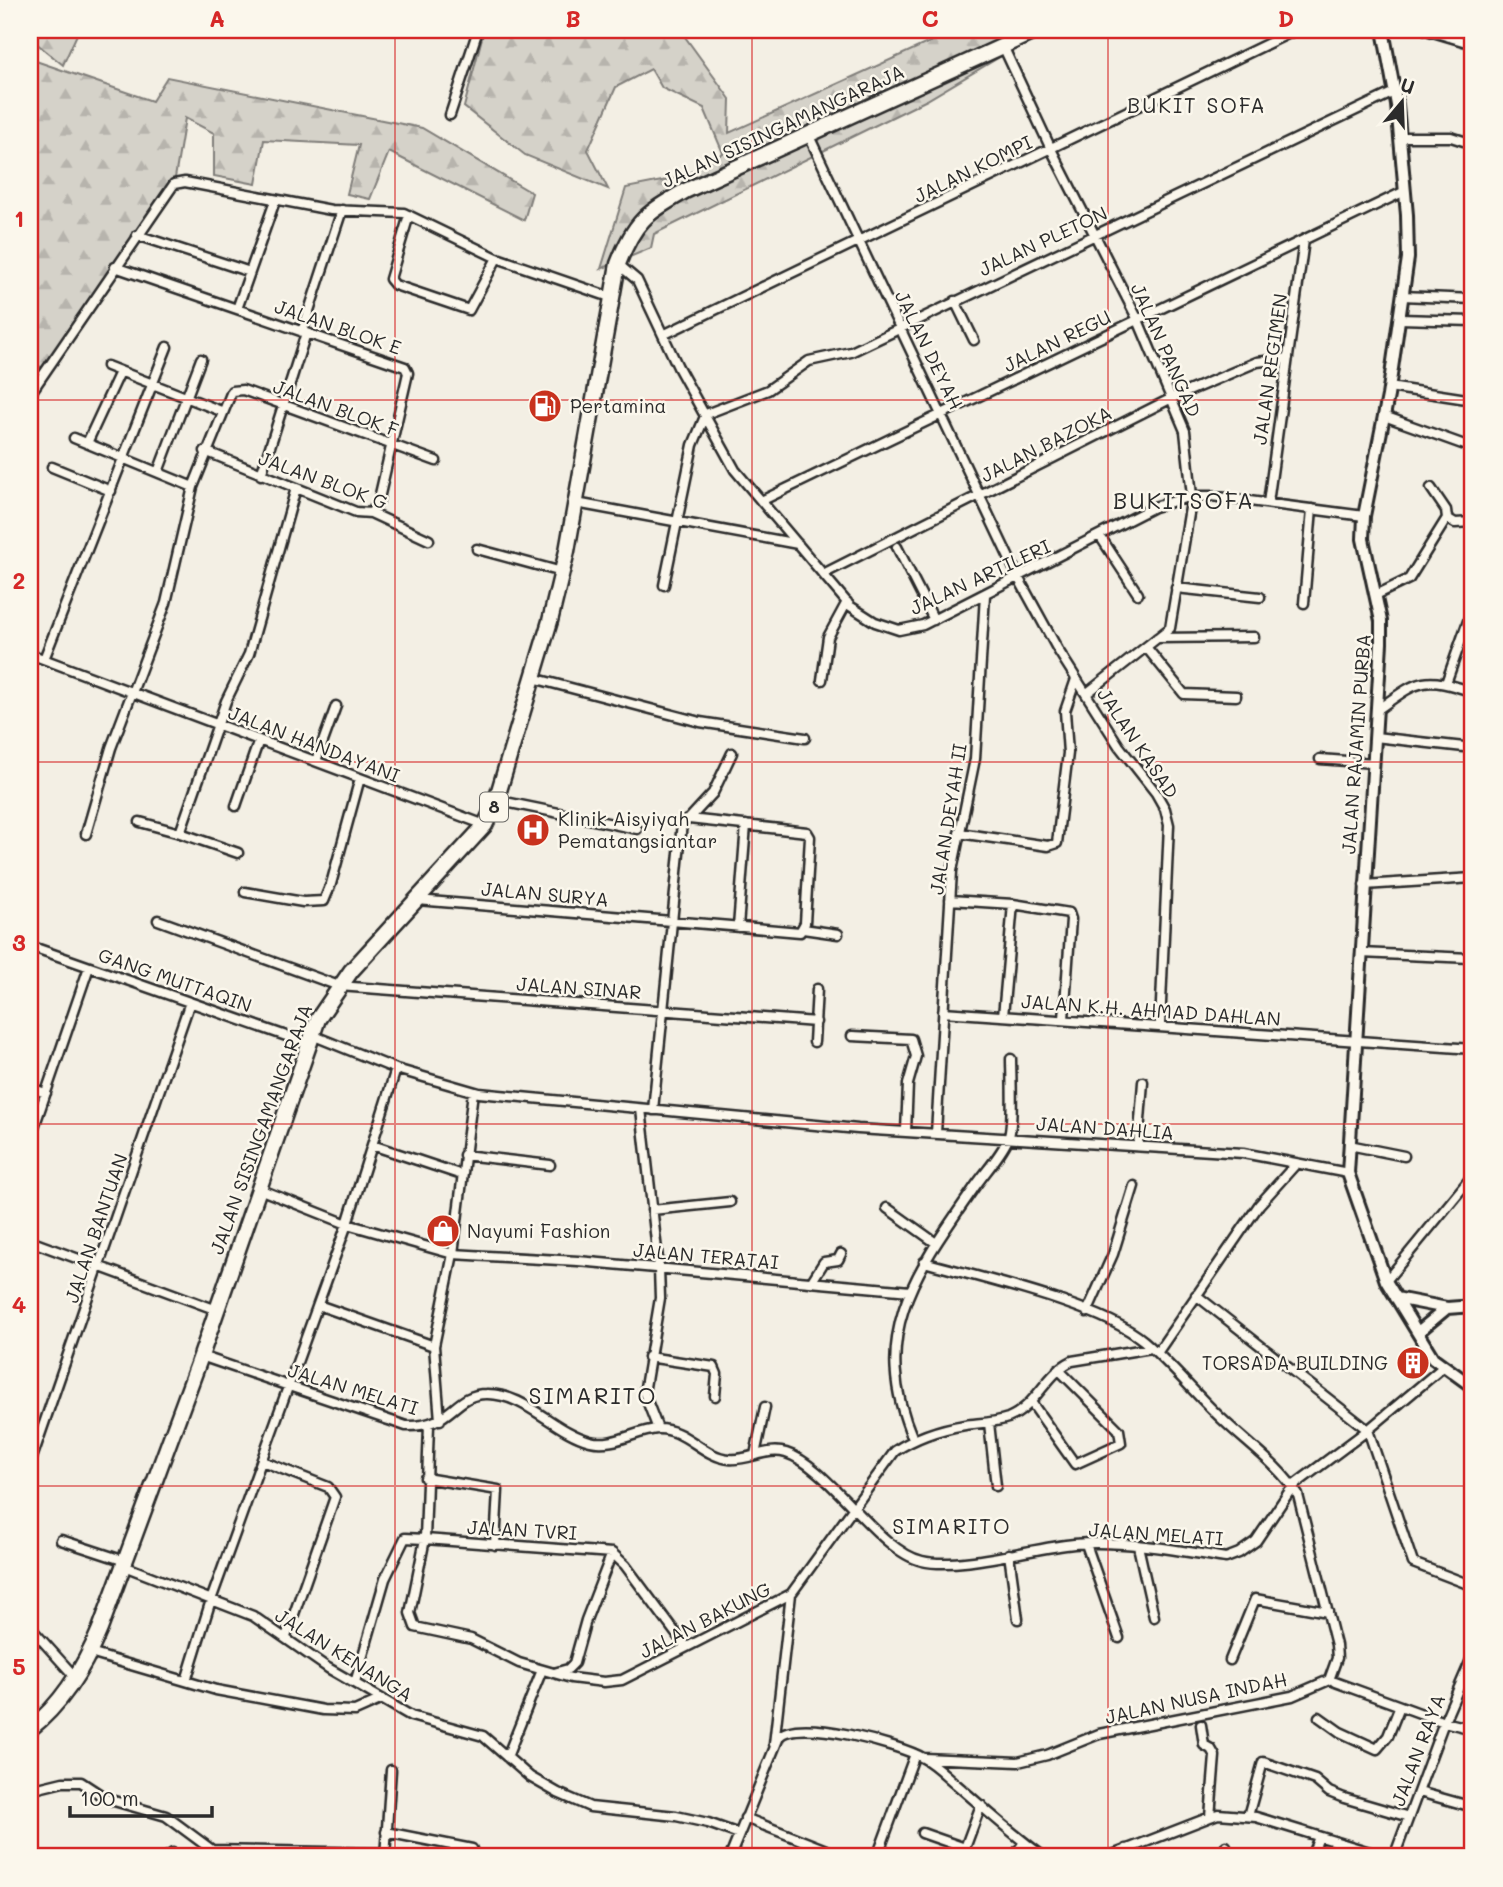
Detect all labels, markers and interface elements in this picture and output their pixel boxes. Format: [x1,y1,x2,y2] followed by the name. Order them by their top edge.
[209,3,225,33] text: A
[565,3,581,33] text: B
[921,3,939,33] text: C
[1278,3,1294,33] text: D
[658,58,908,193] street label: JALAN SISINGAMANGARAJA
[1366,66,1436,136] north arrow
[1397,71,1418,99] text: U
[1127,91,1267,118] district label: BUKIT SOFA
[910,129,1036,208] street label: JALAN KOMPI
[975,200,1111,281] street label: JALAN PLETON
[14,203,24,233] text: 1
[1126,279,1207,421] street label: JALAN PANGAD
[890,286,969,414] street label: JALAN DEYAH
[1247,292,1292,446] street label: JALAN REGIMEN
[272,293,405,360] street label: JALAN BLOK E
[999,304,1115,377] street label: JALAN REGU
[270,373,403,442] street label: JALAN BLOK F
[526,387,564,425] fuel station icon: Pertamina
[570,393,666,418] place label: Pertamina
[976,400,1116,487] street label: JALAN BAZOKA
[255,445,391,514] street label: JALAN BLOK G
[1113,485,1255,515] district label: BUKITSOFA
[905,533,1054,620] street label: JALAN ARTILERI
[13,565,25,595] text: 2
[1335,633,1376,855] street label: JALAN RAJAMIN PURBA
[1092,683,1185,803] street label: JALAN KASAD
[225,699,403,788] street label: JALAN HANDAYANI
[923,742,972,896] street label: JALAN DEYAH II
[480,792,508,822] road number: 8
[558,806,717,853] place label: Klinik Aisyiyah Pematangsiantar
[514,811,552,849] hospital icon: Klinik Aisyiyah Pematangsiantar
[480,875,610,912] street label: JALAN SURYA
[12,927,26,957] text: 3
[95,942,255,1018] street label: GANG MUTTAQIN
[516,971,642,1004] street label: JALAN SINAR
[1020,988,1282,1031] street label: JALAN K.H. AHMAD DAHLAN
[204,1000,318,1257] street label: JALAN SISINGAMANGARAJA
[1035,1110,1175,1145] street label: JALAN DAHLIA
[58,1150,133,1306] street label: JALAN BANTUAN
[424,1212,462,1250] shop icon: Nayumi Fashion
[467,1218,610,1243] place label: Nayumi Fashion
[632,1237,780,1274] street label: JALAN TERATAI
[12,1289,26,1319] text: 4
[1394,1344,1432,1382] building icon: TORSADA BUILDING
[1202,1350,1388,1375] place label: TORSADA BUILDING
[285,1357,421,1420] street label: JALAN MELATI
[528,1380,658,1410] district label: SIMARITO
[892,1512,1012,1539] district label: SIMARITO
[466,1514,578,1545] street label: JALAN TVRI
[1088,1516,1224,1551] street label: JALAN MELATI
[635,1576,775,1663] street label: JALAN BAKUNG
[271,1602,418,1707] street label: JALAN KENANGA
[12,1651,26,1681] text: 5
[1103,1666,1289,1729] street label: JALAN NUSA INDAH
[1385,1690,1450,1809] street label: JALAN RAYA
[70,1775,212,1819] scale bar
[80,1784,139,1811] text: 100 m

